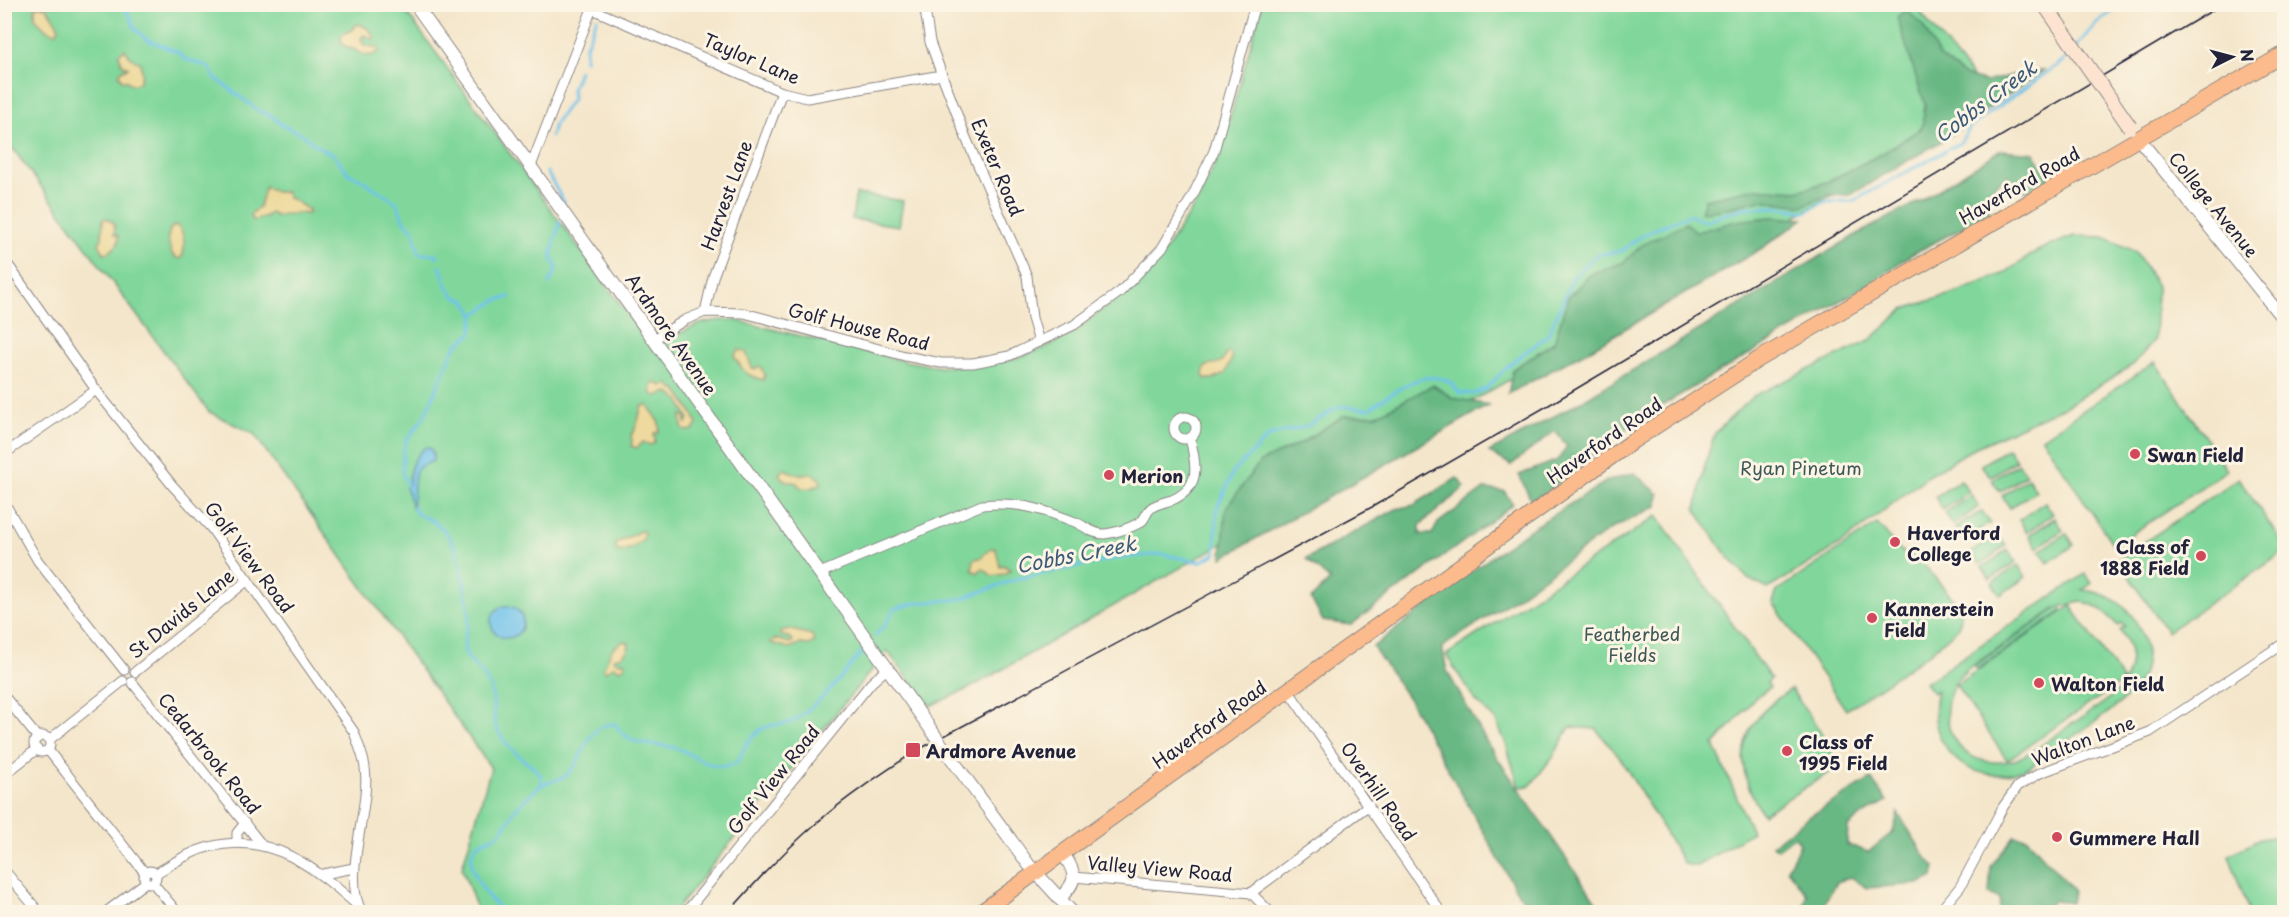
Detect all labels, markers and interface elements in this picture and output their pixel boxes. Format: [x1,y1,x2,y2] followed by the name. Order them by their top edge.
[699,26,805,90] street label: Taylor Lane
[2202,27,2262,87] north arrow
[2235,48,2261,63] text: N
[1927,52,2043,150] water label: Cobbs Creek
[965,114,1031,220] street label: Exeter Road
[694,136,758,254] street label: Harvest Lane
[1954,139,2084,231] street label: Haverford Road
[2163,145,2265,263] street label: College Avenue
[620,268,724,401] street label: Ardmore Avenue
[785,295,933,357] street label: Golf House Road
[1541,390,1667,490] street label: Haverford Road
[2147,441,2244,468] place label: Swan Field
[2128,447,2142,461] marker: Swan Field
[1740,454,1862,481] park label: Ryan Pinetum
[1121,462,1183,489] place label: Merion
[1102,468,1116,482] marker: Merion
[199,495,301,619] street label: Golf View Road
[1907,519,2000,567] place label: Haverford College
[1013,528,1139,580] water label: Cobbs Creek
[2100,533,2190,581] place label: Class of 1888 Field
[1888,535,1902,549] marker: Haverford College
[2194,549,2208,563] marker: Class of 1888 Field
[122,562,240,664] street label: St Davids Lane
[1884,595,1994,643] place label: Kannerstein Field
[1865,611,1879,625] marker: Kannerstein Field
[1584,620,1680,668] park label: Featherbed Fields
[2051,670,2165,697] place label: Walton Field
[1146,673,1272,775] street label: Haverford Road
[2032,676,2046,690] marker: Walton Field
[152,686,268,820] street label: Cedarbrook Road
[2028,708,2138,772] street label: Walton Lane
[720,719,826,839] street label: Golf View Road
[1799,728,1887,776] place label: Class of 1995 Field
[1335,736,1423,846] street label: Overhill Road
[926,737,1076,764] place label: Ardmore Avenue
[904,741,922,759] marker: Ardmore Avenue
[1780,744,1794,758] marker: Class of 1995 Field
[2069,824,2199,851] place label: Gummere Hall
[2050,830,2064,844] marker: Gummere Hall
[1086,848,1234,888] street label: Valley View Road

